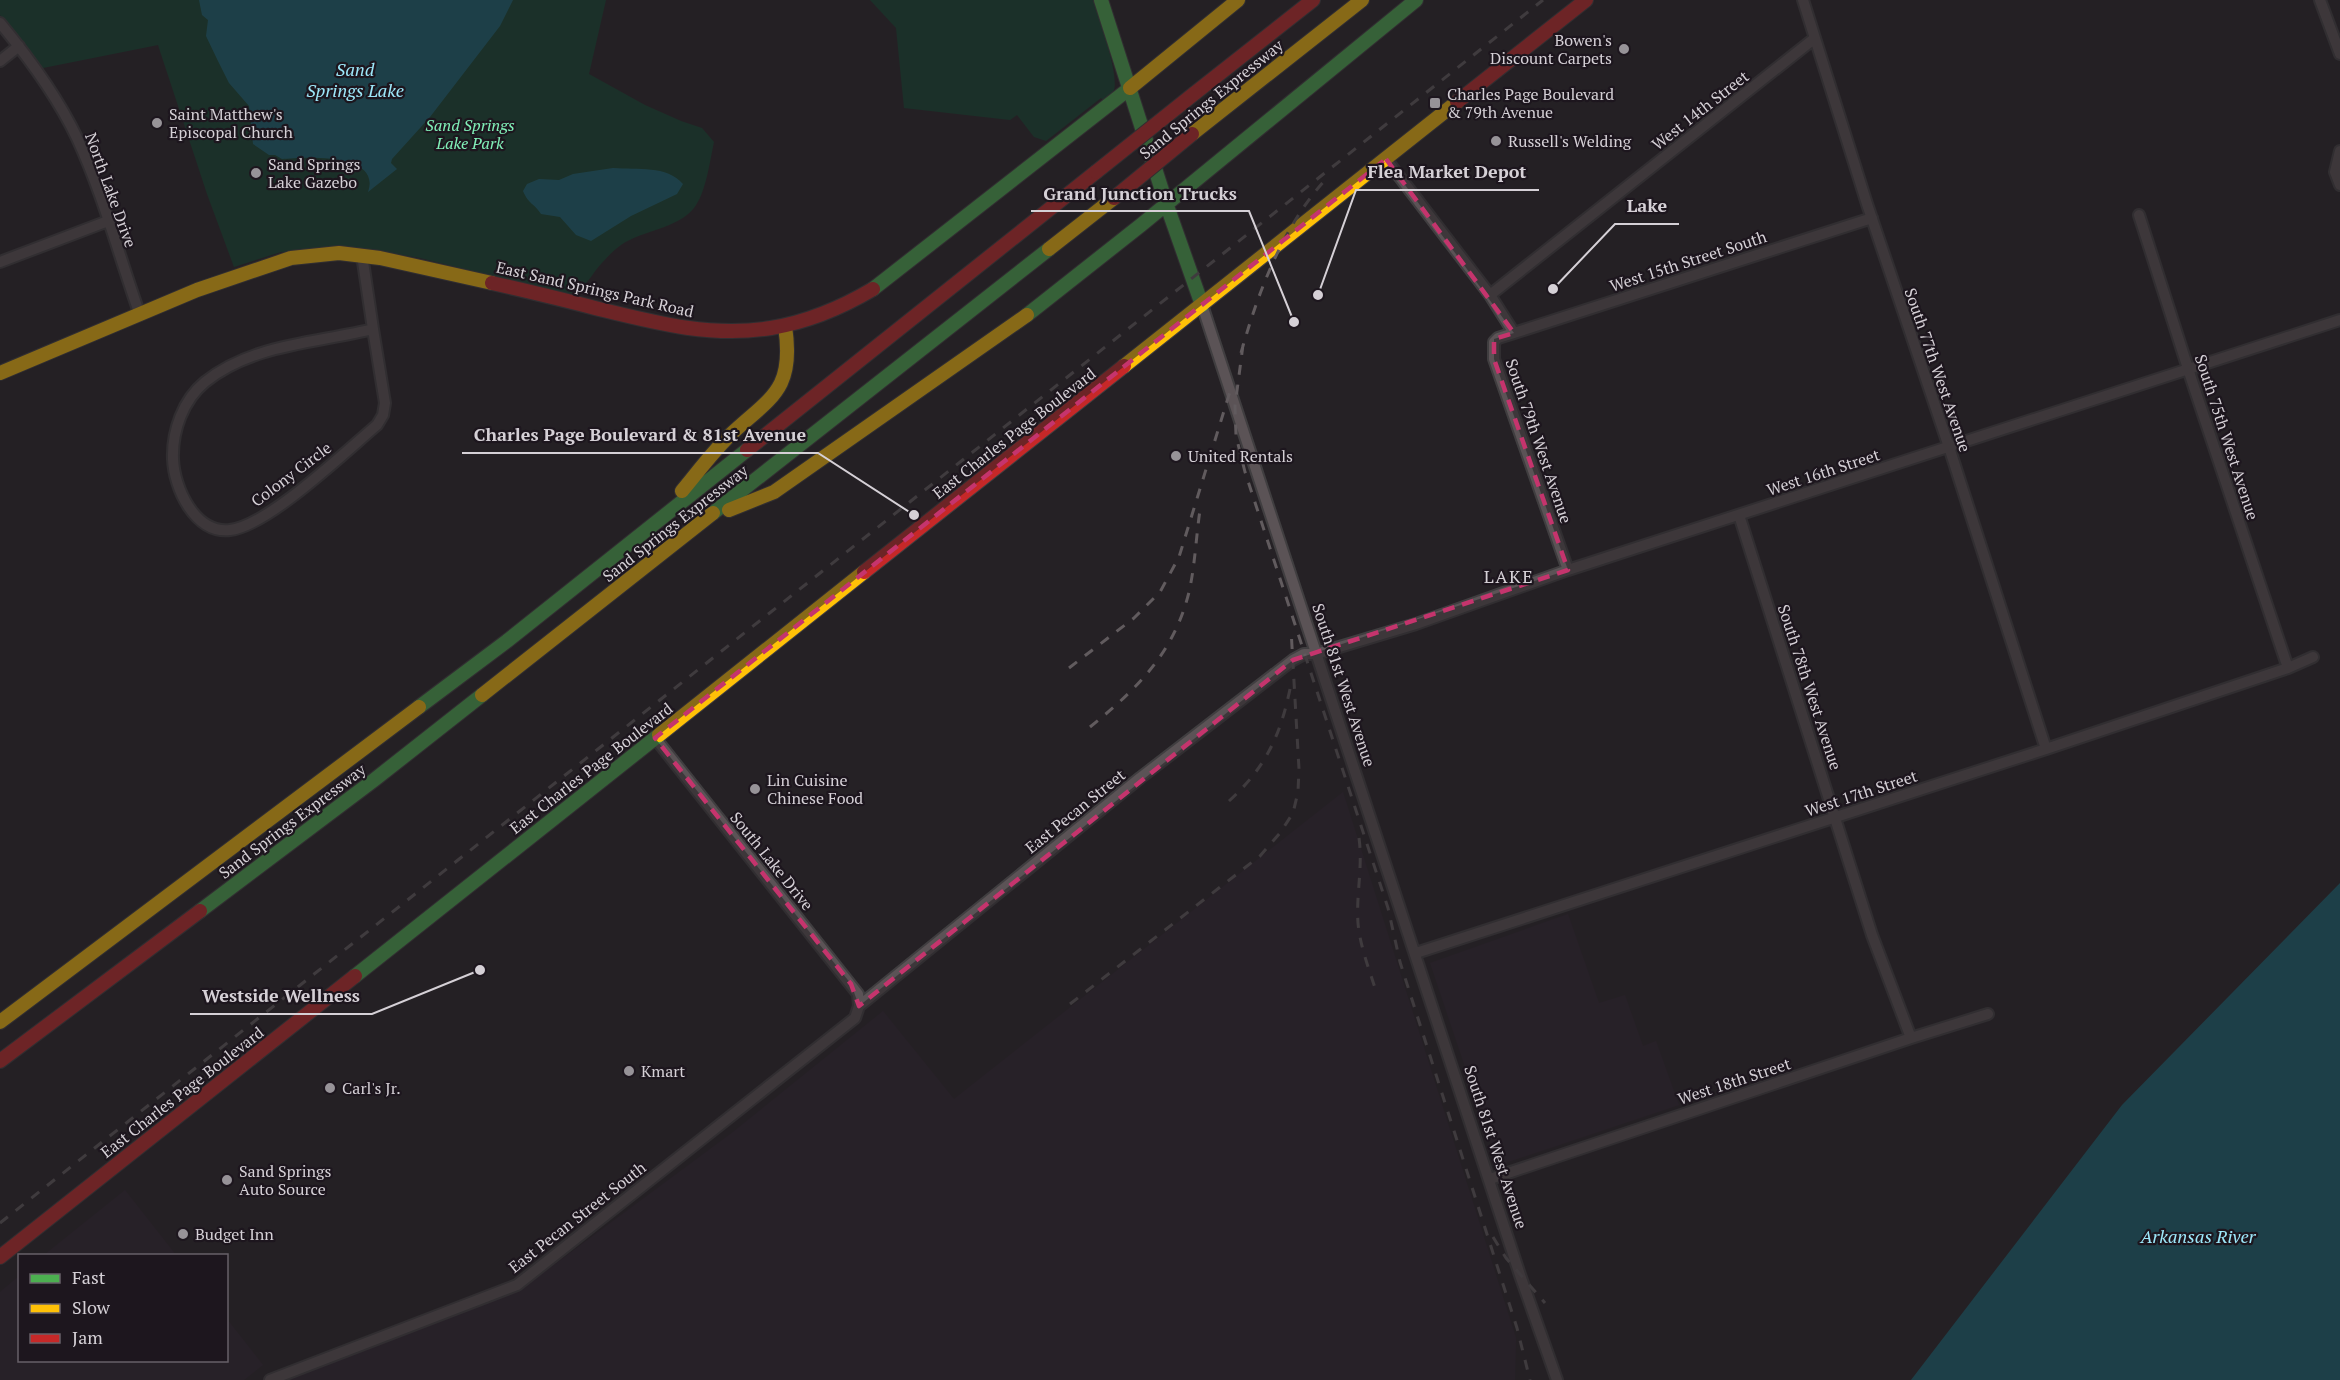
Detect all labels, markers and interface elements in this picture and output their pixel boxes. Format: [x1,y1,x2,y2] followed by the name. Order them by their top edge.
[1490,29,1612,69] place label: Bowen's Discount Carpets
[1135,34,1288,164] street label: Sand Springs Expressway
[1617,42,1631,56] marker: Bowen's Discount Carpets
[306,57,404,102] water label: Sand Springs Lake
[1647,65,1753,155] street label: West 14th Street
[1447,83,1614,123] place label: Charles Page Boulevard & 79th Avenue
[1428,96,1442,110] marker: Charles Page Boulevard & 79th Avenue
[169,103,293,143] place label: Saint Matthew's Episcopal Church
[425,114,515,154] park label: Sand Springs Lake Park
[150,116,164,130] marker: Saint Matthew's Episcopal Church
[80,129,142,251] street label: North Lake Drive
[1508,130,1632,152] place label: Russell's Welding
[1489,134,1503,148] marker: Russell's Welding
[268,153,360,193] place label: Sand Springs Lake Gazebo
[1356,154,1539,190] callout: Flea Market Depot
[1368,159,1526,183] text: Flea Market Depot
[249,166,263,180] marker: Sand Springs Lake Gazebo
[1031,175,1249,211] callout: Grand Junction Trucks
[1043,181,1237,205] text: Grand Junction Trucks
[1615,188,1679,224] callout: Lake
[1627,193,1668,217] text: Lake
[1607,225,1770,297] street label: West 15th Street South
[494,256,696,322] street label: East Sand Springs Park Road
[1900,285,1976,455] street label: South 77th West Avenue
[2190,351,2264,523] street label: South 75th West Avenue
[1500,356,1578,526] street label: South 79th West Avenue
[928,362,1100,504] street label: East Charles Page Boulevard
[462,417,818,453] callout: Charles Page Boulevard & 81st Avenue
[474,422,807,446] text: Charles Page Boulevard & 81st Avenue
[246,436,336,512] street label: Colony Circle
[1764,443,1882,501] street label: West 16th Street
[1188,445,1293,467] place label: United Rentals
[1169,449,1183,463] marker: United Rentals
[598,459,753,587] street label: Sand Springs Expressway
[1484,564,1534,588] district label: LAKE
[1307,601,1381,769] street label: South 81st West Avenue
[1773,601,1847,773] street label: South 78th West Avenue
[505,697,677,839] street label: East Charles Page Boulevard
[214,758,371,884] street label: Sand Springs Expressway
[1020,764,1130,858] street label: East Pecan Street
[1802,764,1920,822] street label: West 17th Street
[767,769,863,809] place label: Lin Cuisine Chinese Food
[748,782,762,796] marker: Lin Cuisine Chinese Food
[725,807,819,915] street label: South Lake Drive
[190,978,372,1014] callout: Westside Wellness
[202,983,360,1007] text: Westside Wellness
[96,1021,268,1163] street label: East Charles Page Boulevard
[1675,1052,1793,1110] street label: West 18th Street
[641,1060,685,1082] place label: Kmart
[1459,1063,1533,1231] street label: South 81st West Avenue
[622,1064,636,1078] marker: Kmart
[342,1077,401,1099] place label: Carl's Jr.
[323,1081,337,1095] marker: Carl's Jr.
[504,1156,651,1278] street label: East Pecan Street South
[239,1160,331,1200] place label: Sand Springs Auto Source
[220,1173,234,1187] marker: Sand Springs Auto Source
[195,1223,274,1245] place label: Budget Inn
[2139,1224,2257,1248] water label: Arkansas River
[176,1227,190,1241] marker: Budget Inn
[18,1254,228,1362] legend
[72,1265,106,1289] text: Fast
[72,1295,111,1319] text: Slow
[72,1325,103,1349] text: Jam

